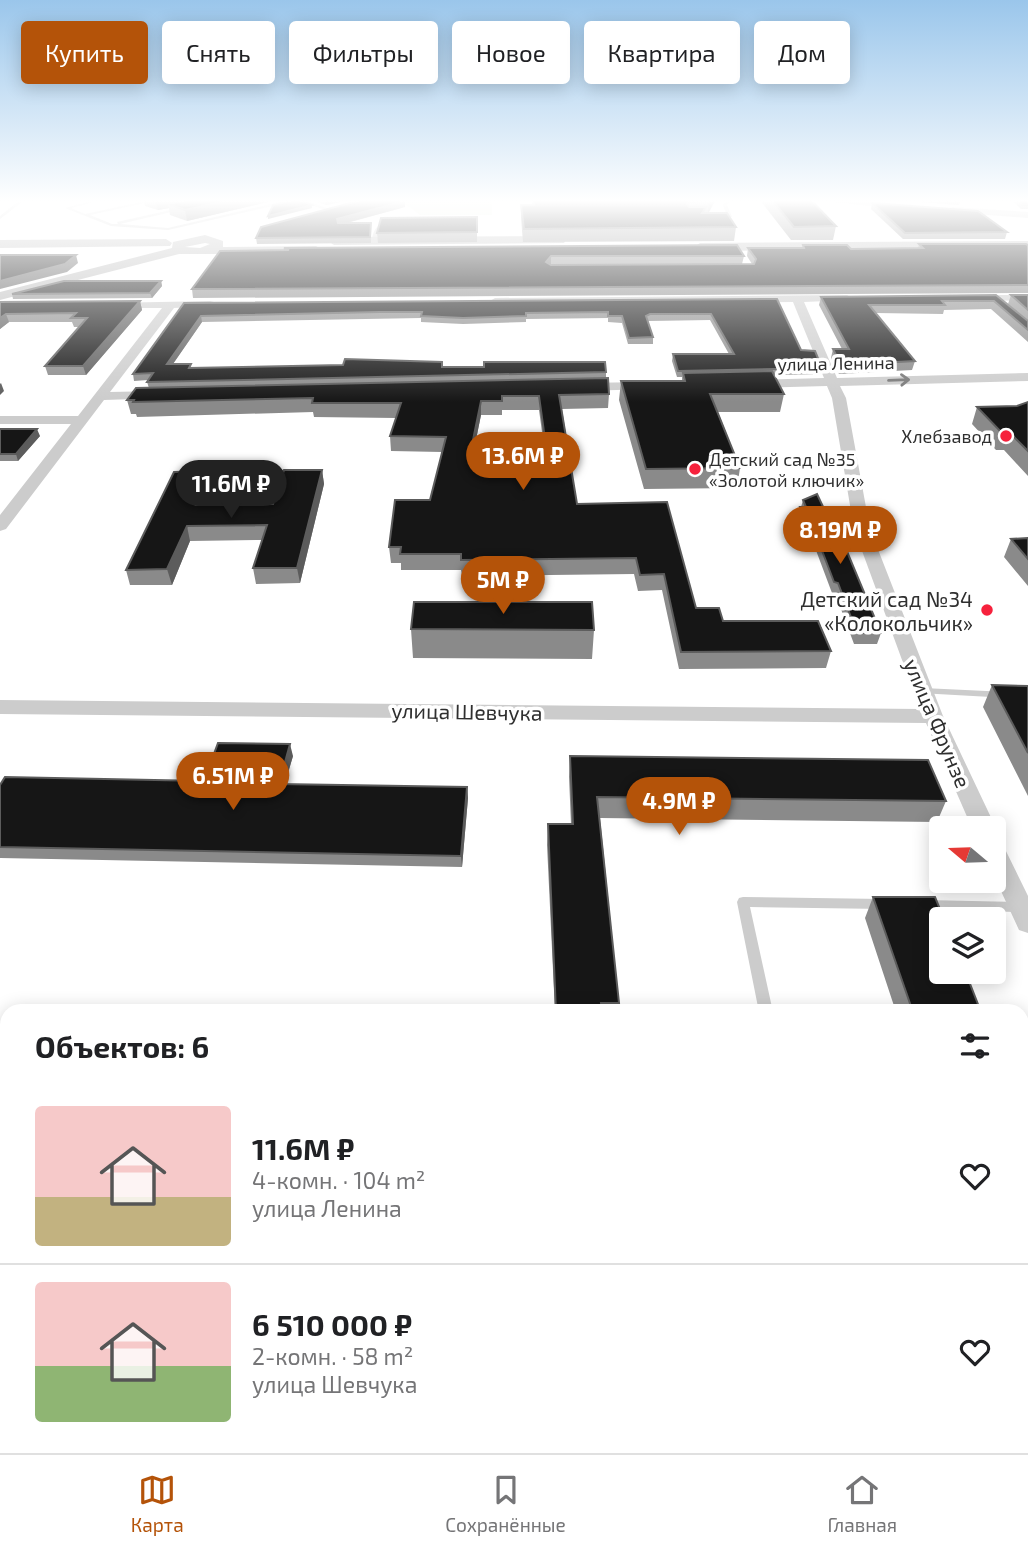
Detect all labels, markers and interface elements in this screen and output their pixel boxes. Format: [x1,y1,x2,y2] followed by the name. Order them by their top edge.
[21,21,148,84] chip: Купить
[162,21,275,84] chip: Снять
[289,21,438,84] chip: Фильтры
[452,21,570,84] chip: Новое
[584,21,740,84] chip: Квартира
[754,21,850,84] chip: Дом
[777,351,895,375] street label: улица Ленина
[887,374,910,387] one-way arrow
[901,425,992,447] place label: Хлебзавод
[998,428,1014,444] marker: Хлебзавод
[458,433,588,492] pin: 13.6M ₽
[482,441,564,469] text: 13.6M ₽
[709,448,864,491] place label: Детский сад №35 «Золотой ключик»
[166,461,296,520] pin: 11.6M ₽
[687,461,703,477] marker: Детский сад №35 «Золотой ключик»
[192,469,270,497] text: 11.6M ₽
[775,506,905,566] pin: 8.19M ₽
[799,515,881,543] text: 8.19M ₽
[462,556,544,616] pin: 5M ₽
[477,565,529,593] text: 5M ₽
[801,586,973,635] place label: Детский сад №34 «Колокольчик»
[979,602,995,618] marker: Детский сад №34 «Колокольчик»
[899,655,976,792] street label: улица Фрунзе
[391,697,543,726] street label: улица Шевчука
[168,752,298,812] pin: 6.51M ₽
[192,761,274,789] text: 6.51M ₽
[622,778,736,837] pin: 4.9M ₽
[642,786,716,814] text: 4.9M ₽
[929,816,1006,892] north arrow
[929,816,1006,984] map controls
[929,907,1006,984] button: layers
[956,1027,994,1065] icon: filters
[35,1028,209,1064] text: Объектов: 6
[252,1130,355,1166] text: 11.6M ₽
[91,1134,175,1218] icon: home
[956,1157,994,1195] icon: heart
[252,1166,425,1194] text: 4-комн. · 104 m²
[252,1194,402,1222] text: улица Ленина
[252,1306,412,1342] text: 6 510 000 ₽
[91,1310,175,1394] icon: home
[956,1333,994,1371] icon: heart
[252,1342,413,1370] text: 2-комн. · 58 m²
[252,1370,417,1398] text: улица Шевчука
[131,1471,184,1536] tab: Карта
[445,1471,566,1536] tab: Сохранённые
[827,1471,897,1536] tab: Главная

